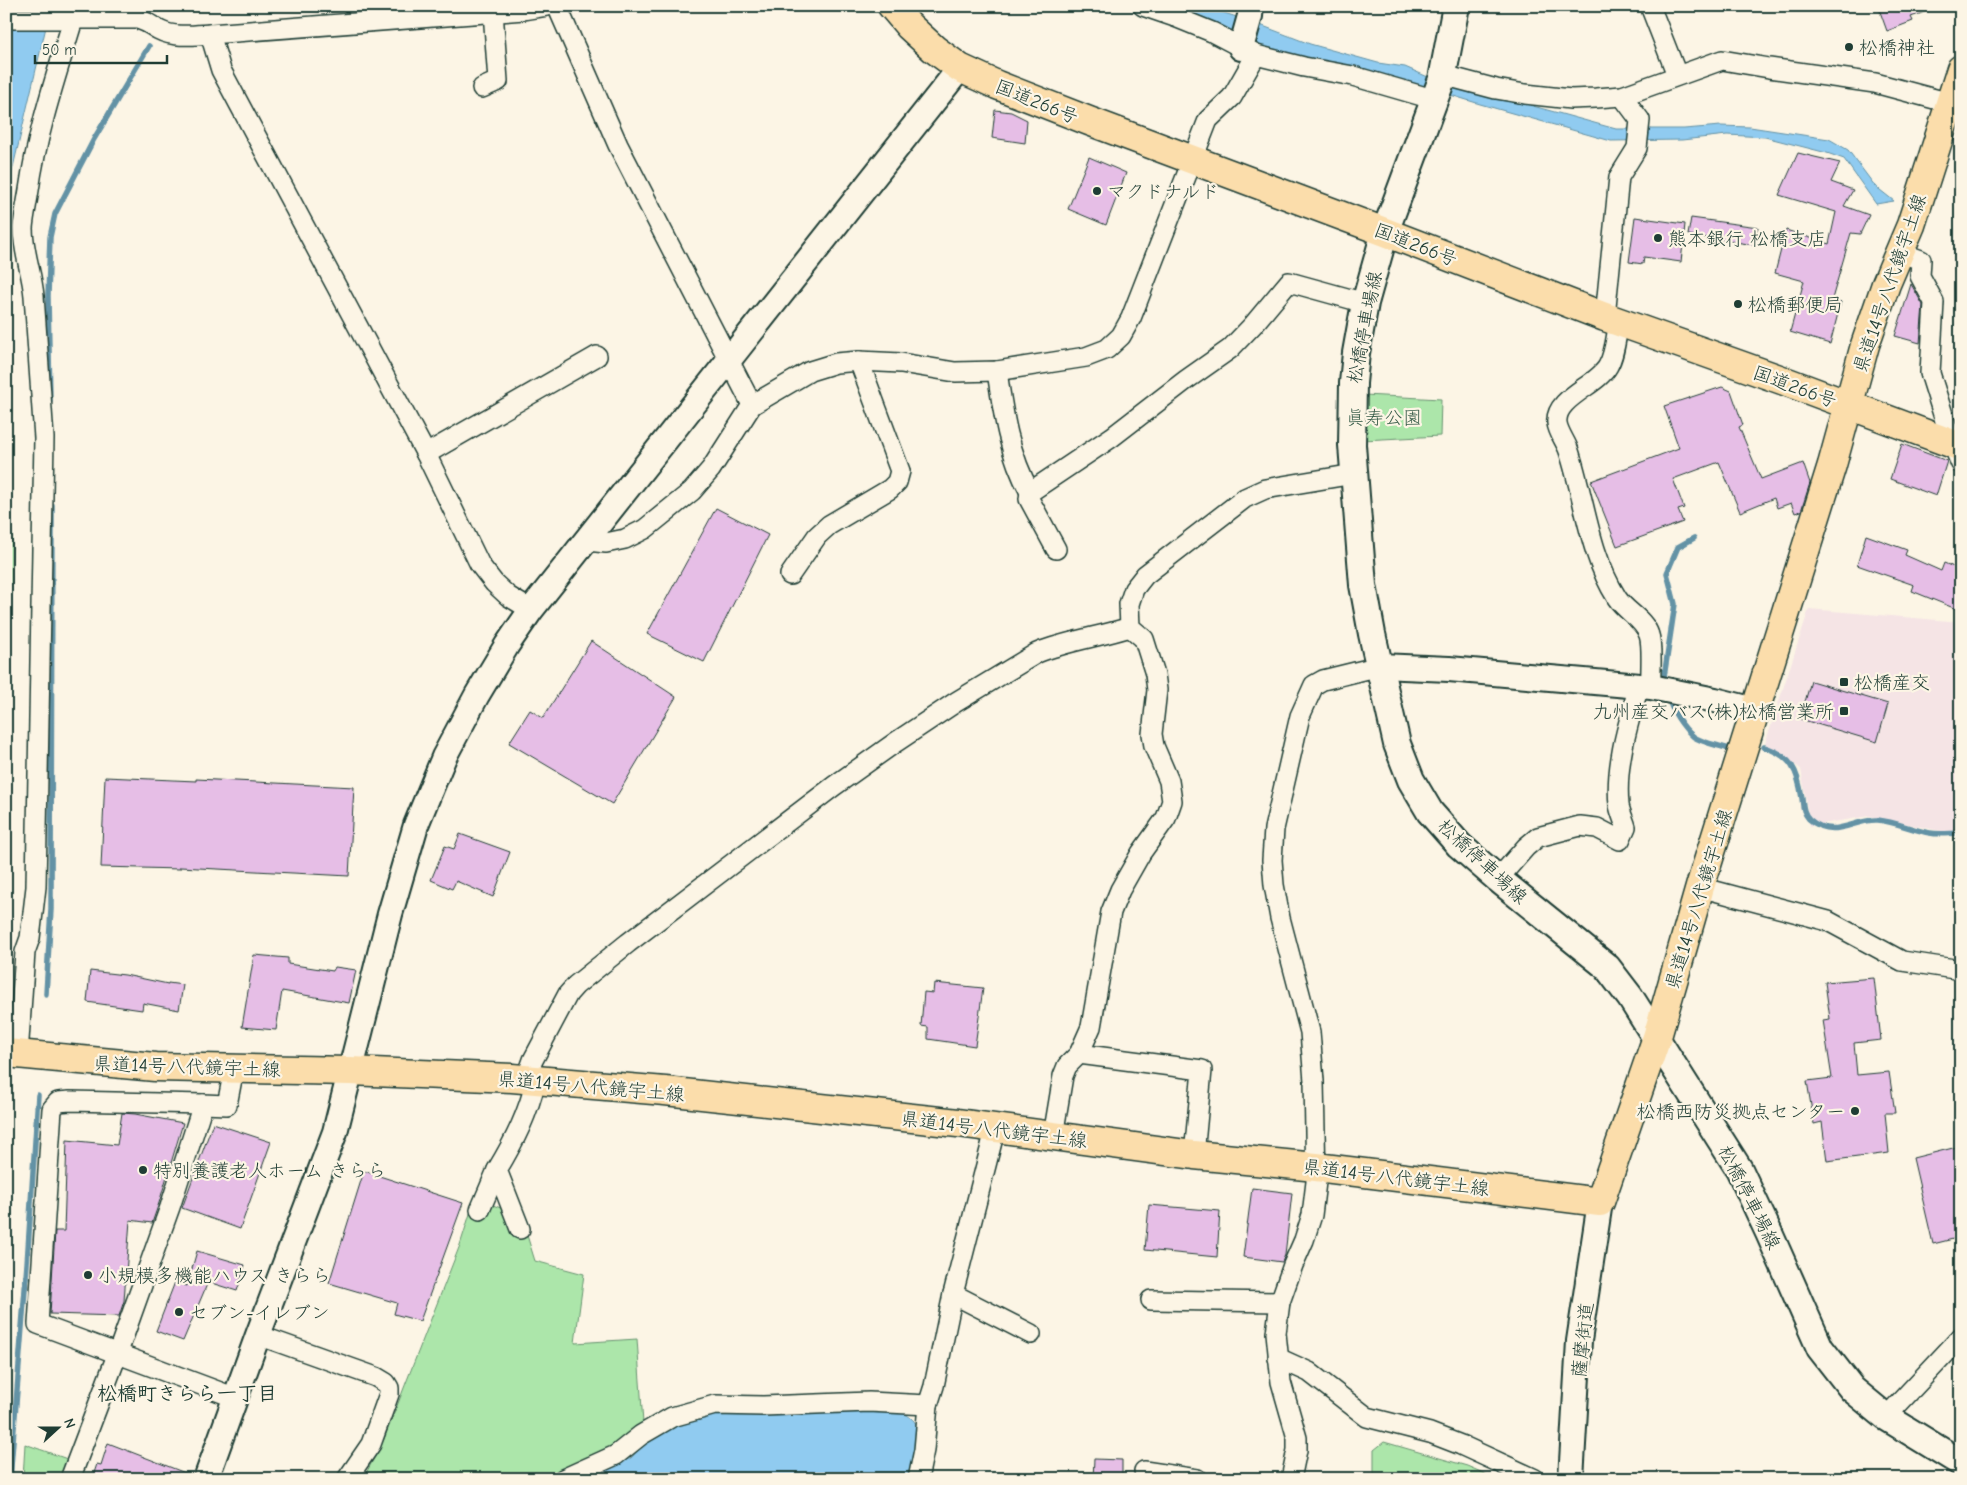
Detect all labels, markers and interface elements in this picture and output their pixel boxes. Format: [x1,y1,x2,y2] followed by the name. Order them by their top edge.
[35,32,168,64] scale bar
[1859,37,1935,59] place label: 松橋神社
[42,41,77,59] text: 50 m
[1843,41,1855,53] marker: 松橋神社
[992,75,1081,129] street label: 国道266号
[1107,181,1219,203] place label: マクドナルド
[1091,185,1103,197] marker: マクドナルド
[1849,191,1931,376] street label: 県道14号八代鏡宇土線
[1371,219,1460,271] street label: 国道266号
[1668,228,1826,250] place label: 熊本銀行 松橋支店
[1652,232,1664,244] marker: 熊本銀行 松橋支店
[1343,269,1387,385] street label: 松橋停車場線
[1748,294,1843,316] place label: 松橋郵便局
[1732,298,1744,310] marker: 松橋郵便局
[1750,362,1840,412] street label: 国道266号
[1346,407,1422,429] park label: 眞寿公園
[1854,672,1930,694] place label: 松橋産交
[1838,676,1850,688] marker: 松橋産交
[1593,701,1834,723] place label: 九州産交バス(株)松橋営業所
[1838,705,1850,717] marker: 九州産交バス(株)松橋営業所
[1661,806,1737,992] street label: 県道14号八代鏡宇土線
[1433,815,1532,909] street label: 松橋停車場線
[93,1053,281,1081] street label: 県道14号八代鏡宇土線
[496,1068,685,1106] street label: 県道14号八代鏡宇土線
[1637,1101,1845,1123] place label: 松橋西防災拠点センター
[1849,1105,1861,1117] marker: 松橋西防災拠点センター
[899,1108,1088,1152] street label: 県道14号八代鏡宇土線
[1713,1142,1785,1253] street label: 松橋停車場線
[1301,1156,1490,1200] street label: 県道14号八代鏡宇土線
[153,1160,387,1182] place label: 特別養護老人ホーム きらら
[137,1164,149,1176] marker: 特別養護老人ホーム きらら
[98,1265,331,1287] place label: 小規模多機能ハウス きらら
[82,1269,94,1281] marker: 小規模多機能ハウス きらら
[1568,1301,1598,1379] street label: 薩摩街道
[189,1302,330,1324] place label: セブン-イレブン
[173,1306,185,1318] marker: セブン-イレブン
[97,1382,277,1405] district label: 松橋町きらら一丁目
[32,1402,82,1452] north arrow
[60,1416,79,1431] text: N

